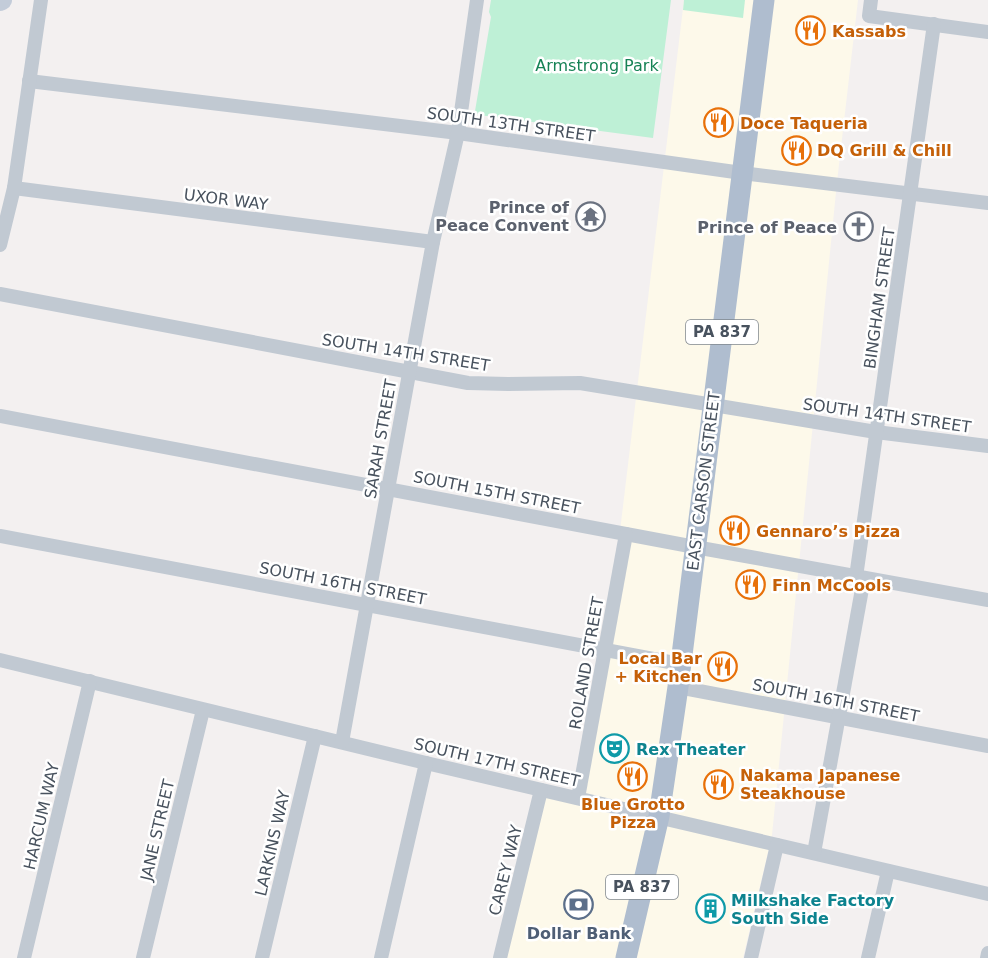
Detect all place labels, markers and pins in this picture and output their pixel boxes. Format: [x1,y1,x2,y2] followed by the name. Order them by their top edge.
[795,15,827,47] restaurant icon: Kassabs
[832,22,906,41] place label: Kassabs
[703,107,735,139] restaurant icon: Doce Taqueria
[740,114,868,133] place label: Doce Taqueria
[780,134,812,166] restaurant icon: DQ Grill & Chill
[817,141,952,160] place label: DQ Grill & Chill
[435,198,570,235] place label: Prince of Peace Convent
[574,200,606,232] temple icon: Prince of Peace Convent
[842,211,874,243] church icon: Prince of Peace
[697,218,837,237] place label: Prince of Peace
[719,515,751,547] restaurant icon: Gennaro’s Pizza
[756,522,900,541] place label: Gennaro’s Pizza
[735,569,767,601] restaurant icon: Finn McCools
[772,576,891,595] place label: Finn McCools
[614,649,702,686] place label: Local Bar + Kitchen
[707,651,739,683] restaurant icon: Local Bar + Kitchen
[599,733,631,765] theatre icon: Rex Theater
[636,740,746,759] place label: Rex Theater
[617,760,649,792] restaurant icon: Blue Grotto Pizza
[740,766,900,803] place label: Nakama Japanese Steakhouse
[703,768,735,800] restaurant icon: Nakama Japanese Steakhouse
[581,795,685,832] place label: Blue Grotto Pizza
[563,889,595,921] bank icon: Dollar Bank
[731,891,895,928] place label: Milkshake Factory South Side
[694,893,726,925] building icon: Milkshake Factory South Side
[527,924,632,943] place label: Dollar Bank

